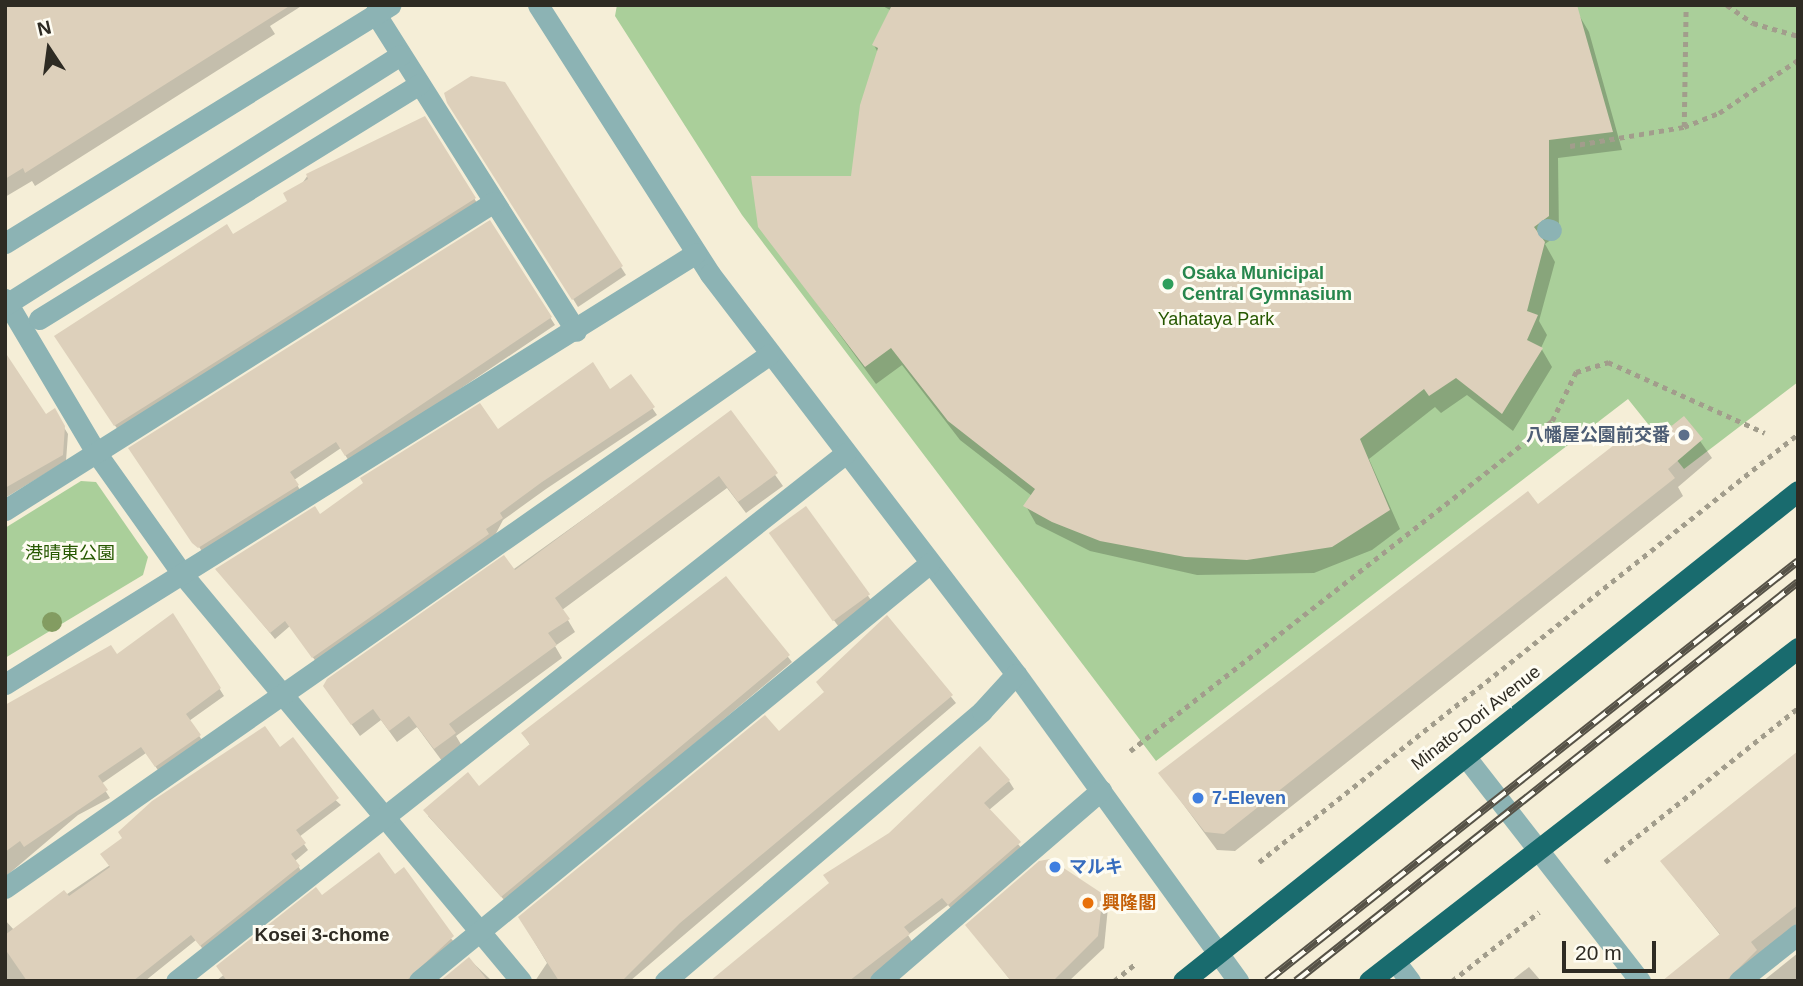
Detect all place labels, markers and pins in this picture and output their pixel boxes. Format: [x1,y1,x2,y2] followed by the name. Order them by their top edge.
[1182,263,1352,306] place label: Osaka Municipal Central Gymnasium
[1160,276,1176,292] marker: Osaka Municipal Central Gymnasium
[1526,424,1670,446] place label: 八幡屋公園前交番
[1676,427,1692,443] marker: 八幡屋公園前交番
[1212,787,1286,809] place label: 7-Eleven
[1190,790,1206,806] marker: 7-Eleven
[1069,856,1123,878] place label: マルキ
[1047,859,1063,875] marker: マルキ
[1102,892,1156,914] place label: 興隆閣
[1080,895,1096,911] marker: 興隆閣

